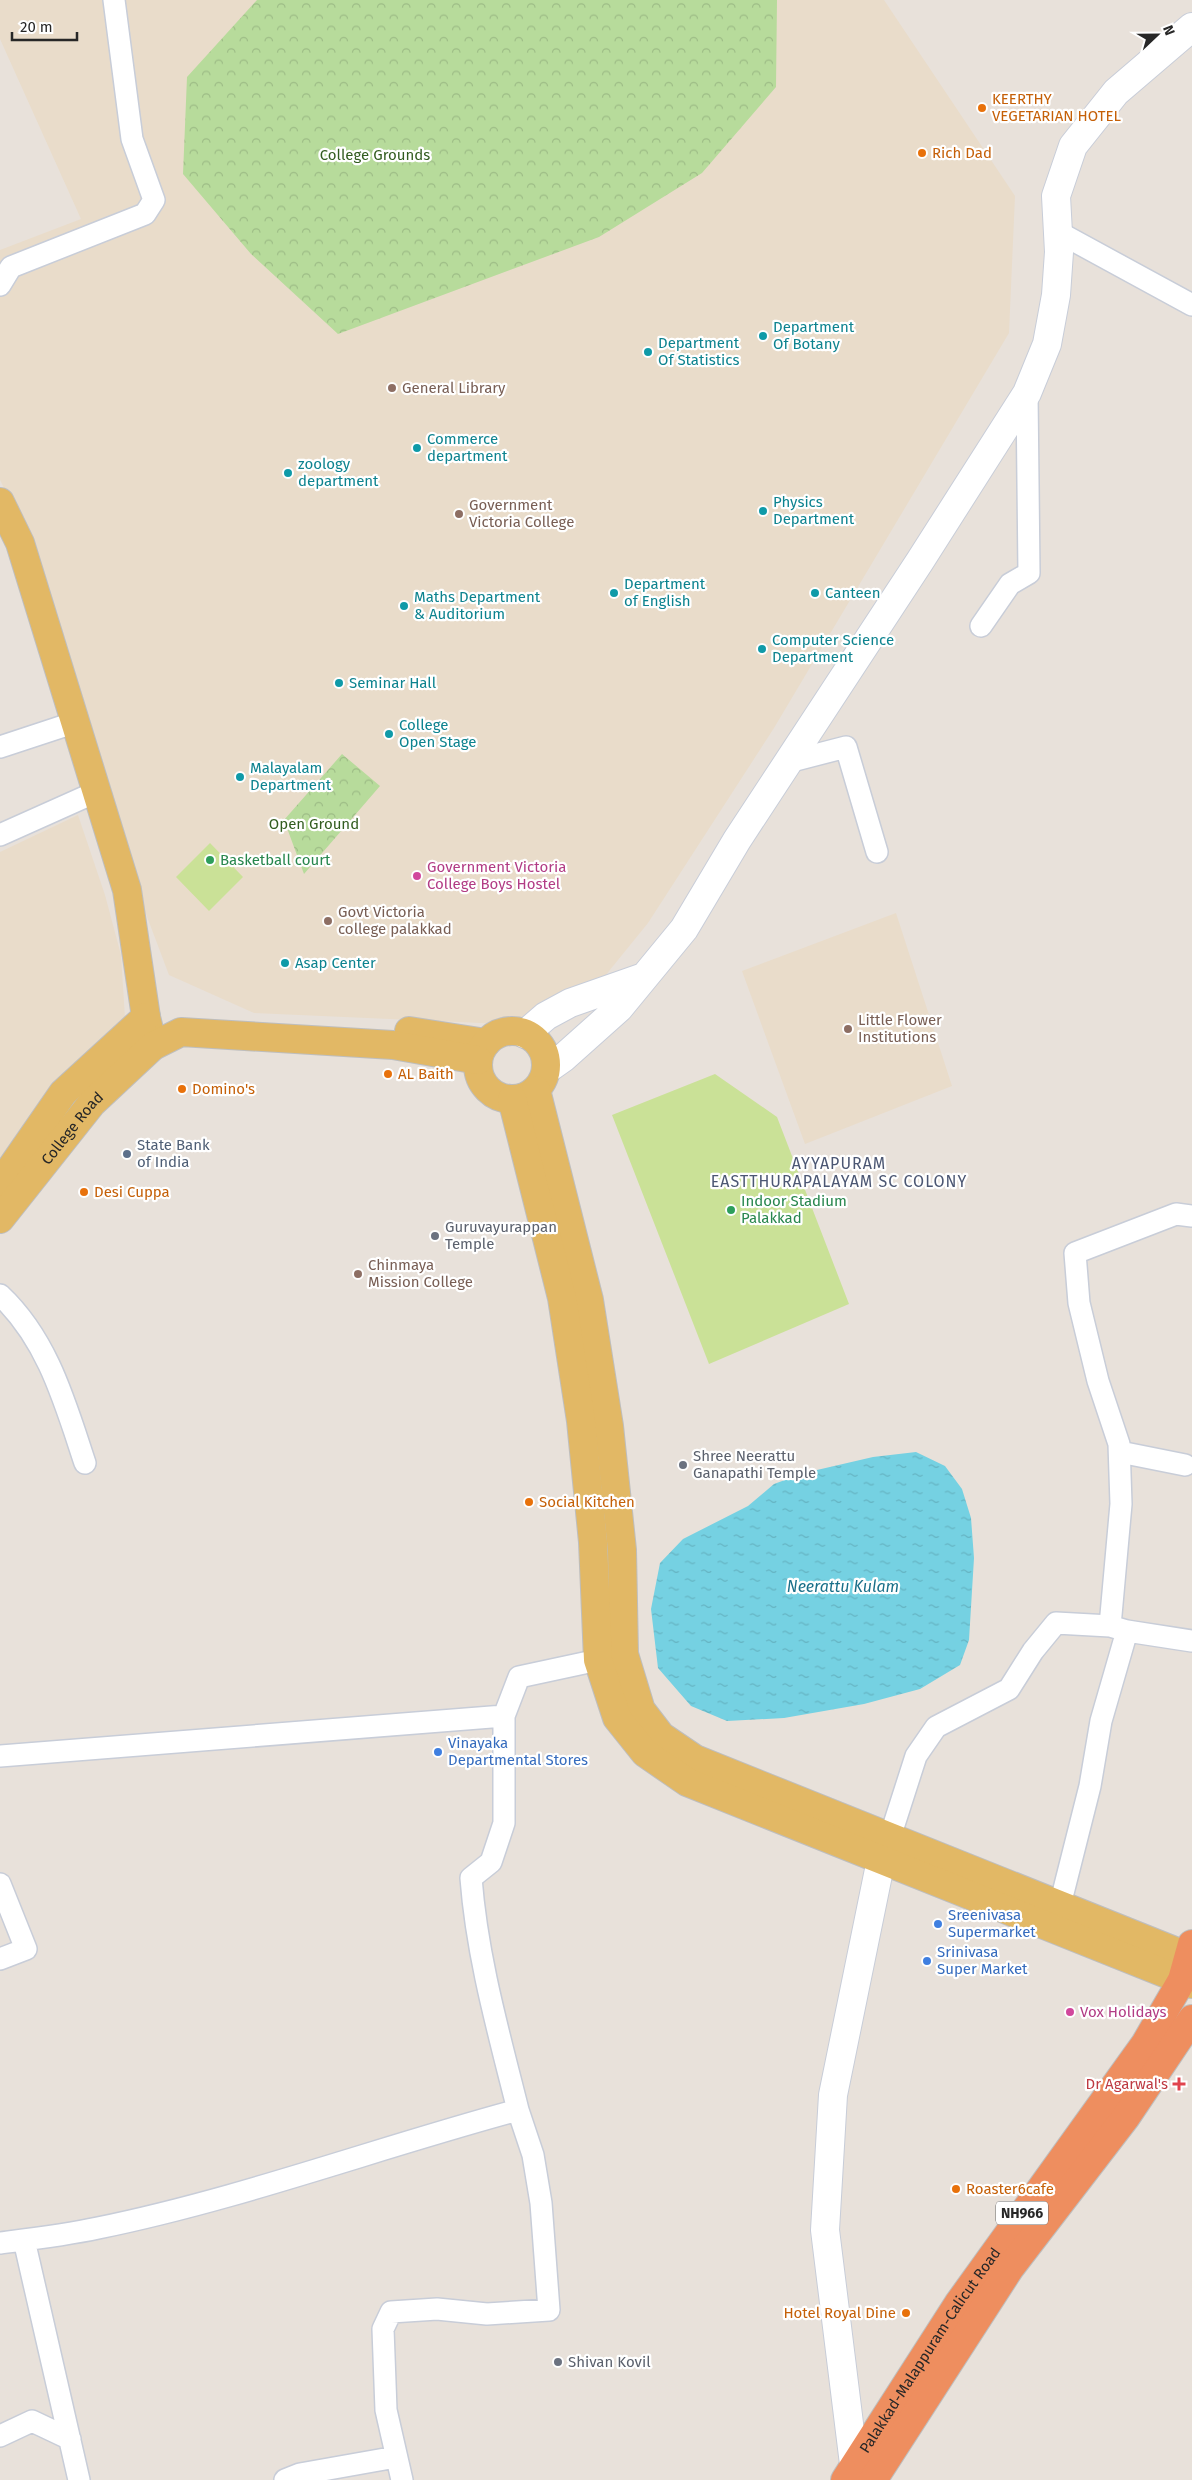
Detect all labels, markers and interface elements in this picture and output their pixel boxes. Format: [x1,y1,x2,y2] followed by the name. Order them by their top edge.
[12,10,78,42] scale bar
[1132,10,1182,60] north arrow
[20,18,53,36] text: 20 m
[1159,23,1178,38] text: N
[992,90,1121,125] place label: KEERTHY VEGETARIAN HOTEL
[976,102,988,114] marker: KEERTHY VEGETARIAN HOTEL
[932,144,992,162] place label: Rich Dad
[320,146,430,164] park label: College Grounds
[916,147,928,159] marker: Rich Dad
[773,318,855,353] place label: Department Of Botany
[757,330,769,342] marker: Department Of Botany
[658,334,740,369] place label: Department Of Statistics
[642,346,654,358] marker: Department Of Statistics
[402,379,506,397] place label: General Library
[386,382,398,394] marker: General Library
[427,430,508,465] place label: Commerce department
[411,442,423,454] marker: Commerce department
[298,455,379,490] place label: zoology department
[282,467,294,479] marker: zoology department
[773,493,855,528] place label: Physics Department
[469,496,574,531] place label: Government Victoria College
[757,505,769,517] marker: Physics Department
[453,508,465,520] marker: Government Victoria College
[624,575,706,610] place label: Department of English
[825,584,881,602] place label: Canteen
[608,587,620,599] marker: Department of English
[809,587,821,599] marker: Canteen
[414,588,541,623] place label: Maths Department & Auditorium
[398,600,410,612] marker: Maths Department & Auditorium
[772,631,894,666] place label: Computer Science Department
[756,643,768,655] marker: Computer Science Department
[349,674,437,692] place label: Seminar Hall
[333,677,345,689] marker: Seminar Hall
[399,716,476,751] place label: College Open Stage
[383,728,395,740] marker: College Open Stage
[250,759,332,794] place label: Malayalam Department
[234,771,246,783] marker: Malayalam Department
[269,815,359,833] park label: Open Ground
[220,851,331,869] place label: Basketball court
[204,854,216,866] marker: Basketball court
[427,858,566,893] place label: Government Victoria College Boys Hostel
[411,870,423,882] marker: Government Victoria College Boys Hostel
[338,903,452,938] place label: Govt Victoria college palakkad
[322,915,334,927] marker: Govt Victoria college palakkad
[295,954,376,972] place label: Asap Center
[279,957,291,969] marker: Asap Center
[858,1011,942,1046] place label: Little Flower Institutions
[842,1023,854,1035] marker: Little Flower Institutions
[398,1065,454,1083] place label: AL Baith
[382,1068,394,1080] marker: AL Baith
[192,1080,255,1098] place label: Domino's
[176,1083,188,1095] marker: Domino's
[38,1088,107,1168] street label: College Road
[137,1136,210,1171] place label: State Bank of India
[121,1148,133,1160] marker: State Bank of India
[711,1154,967,1191] district label: AYYAPURAM EASTTHURAPALAYAM SC COLONY
[94,1183,170,1201] place label: Desi Cuppa
[78,1186,90,1198] marker: Desi Cuppa
[741,1192,847,1227] place label: Indoor Stadium Palakkad
[725,1204,737,1216] marker: Indoor Stadium Palakkad
[445,1218,557,1253] place label: Guruvayurappan Temple
[429,1230,441,1242] marker: Guruvayurappan Temple
[368,1256,473,1291] place label: Chinmaya Mission College
[352,1268,364,1280] marker: Chinmaya Mission College
[693,1447,816,1482] place label: Shree Neerattu Ganapathi Temple
[677,1459,689,1471] marker: Shree Neerattu Ganapathi Temple
[539,1493,635,1511] place label: Social Kitchen
[523,1496,535,1508] marker: Social Kitchen
[787,1577,899,1596] water label: Neerattu Kulam
[448,1734,588,1769] place label: Vinayaka Departmental Stores
[432,1746,444,1758] marker: Vinayaka Departmental Stores
[948,1906,1036,1941] place label: Sreenivasa Supermarket
[932,1918,944,1930] marker: Sreenivasa Supermarket
[937,1943,1028,1978] place label: Srinivasa Super Market
[921,1955,933,1967] marker: Srinivasa Super Market
[1080,2003,1167,2021] place label: Vox Holidays
[1064,2006,1076,2018] marker: Vox Holidays
[1086,2075,1168,2093] place label: Dr Agarwal's
[1172,2077,1186,2091] marker: Dr Agarwal's
[966,2180,1054,2198] place label: Roaster6cafe
[950,2183,962,2195] marker: Roaster6cafe
[996,2202,1048,2224] road number: NH966
[856,2244,1005,2457] street label: Palakkad-Malappuram-Calicut Road
[783,2304,896,2322] place label: Hotel Royal Dine
[900,2307,912,2319] marker: Hotel Royal Dine
[568,2353,651,2371] place label: Shivan Kovil
[552,2356,564,2368] marker: Shivan Kovil

